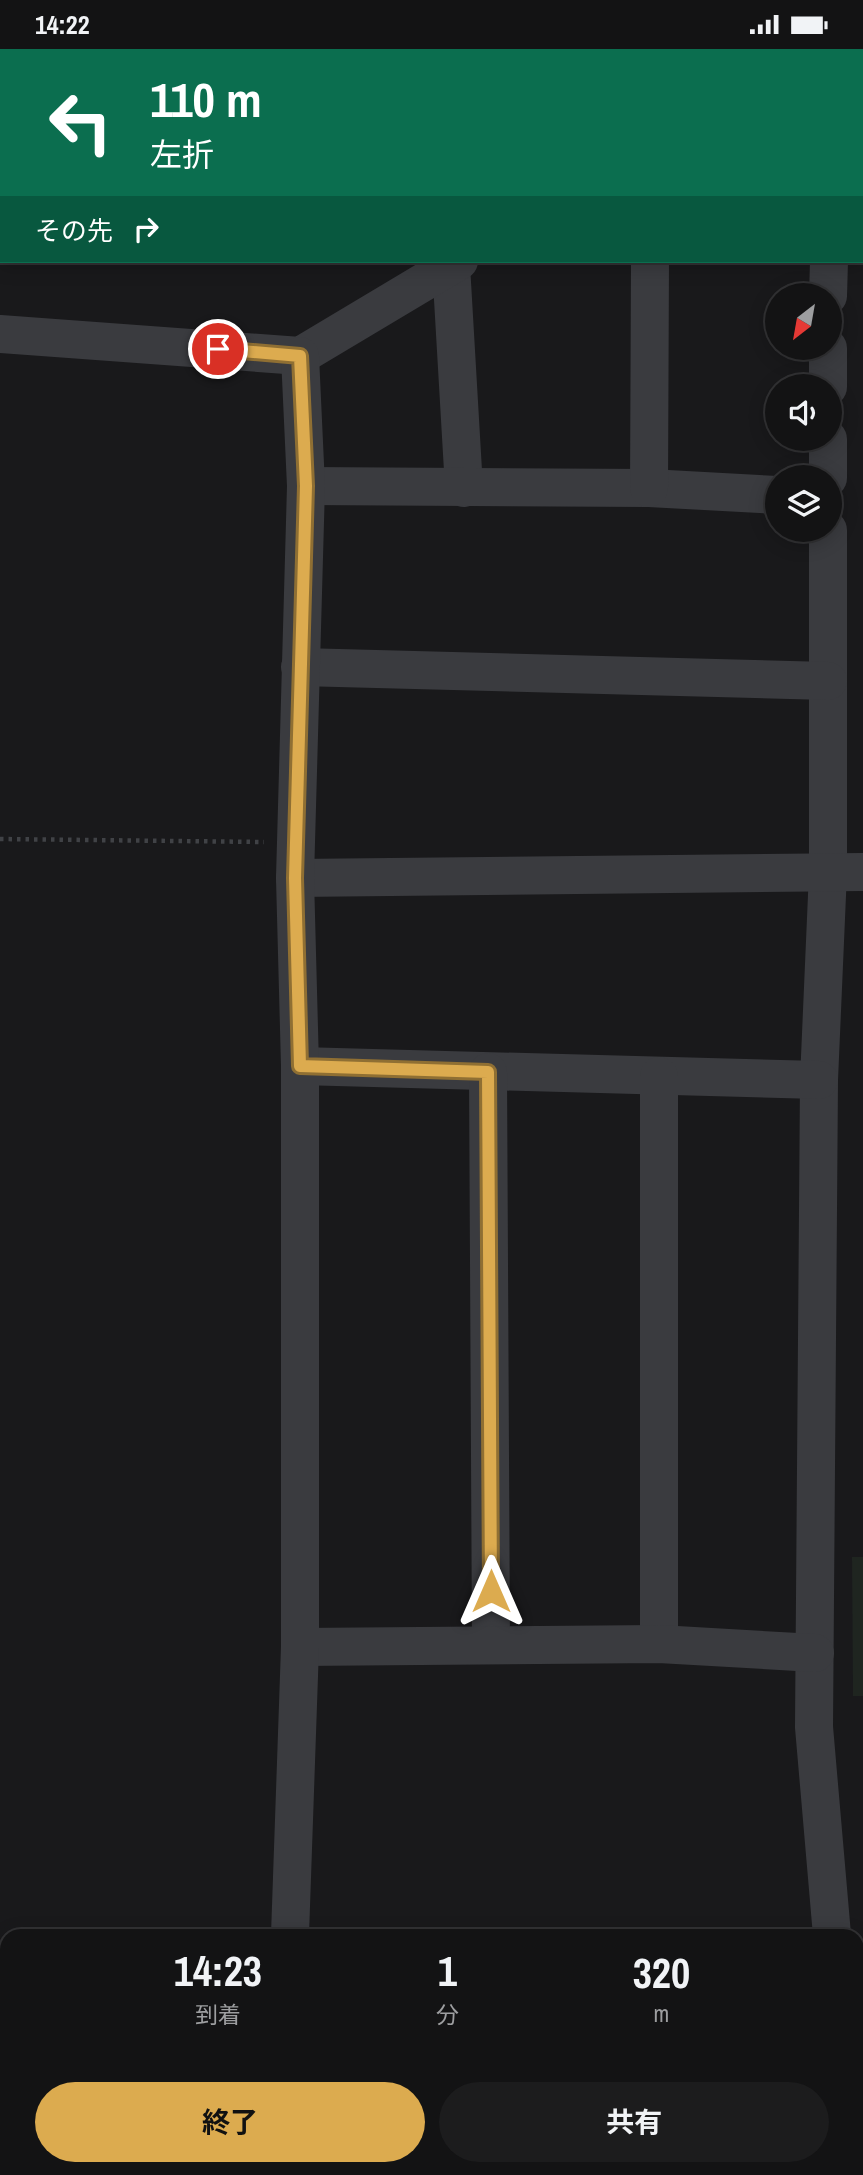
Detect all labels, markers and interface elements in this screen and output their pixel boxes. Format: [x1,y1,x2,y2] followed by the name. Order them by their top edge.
[35,7,90,42] text: 14:22
[150,66,262,132] text: 110 m
[35,77,126,168] icon: left
[150,133,214,176] text: 左折
[127,210,165,248] icon: right
[35,213,113,248] text: その先
[765,283,842,361] north arrow
[765,283,842,542] map controls
[188,319,248,379] pin
[199,330,237,368] icon: arrive
[765,374,842,451] button: sound
[765,465,842,542] button: layers
[454,1554,528,1628] position arrow
[174,1943,262,1999] text: 14:23
[438,1943,457,1999] text: 1
[633,1945,690,2001] text: 320
[654,1998,669,2029] text: m
[195,1999,241,2030] text: 到着
[436,1999,459,2030] text: 分
[35,2082,425,2162] button: 終了
[439,2082,829,2162] button: 共有

